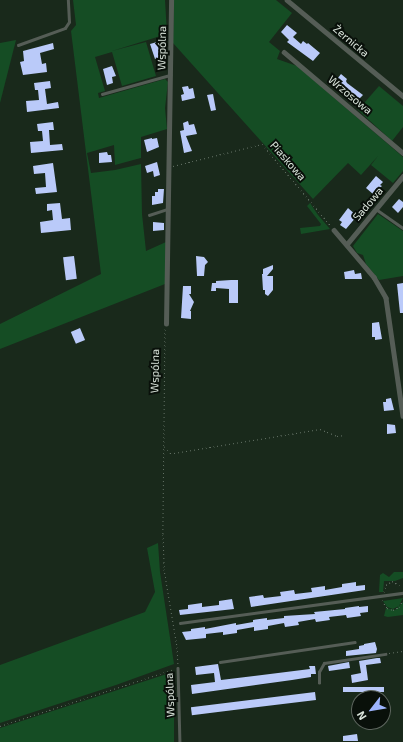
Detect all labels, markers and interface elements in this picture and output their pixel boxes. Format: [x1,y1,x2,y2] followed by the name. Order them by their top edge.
[330,22,372,60] street label: Żernicka
[155,26,169,70] street label: Wspólna
[325,73,375,117] street label: Wrzosowa
[267,139,309,183] street label: Piaskowa
[350,185,386,223] street label: Sadowa
[148,349,162,393] street label: Wspólna
[163,673,177,717] street label: Wspólna
[351,690,391,730] north arrow
[354,709,369,723] text: N

